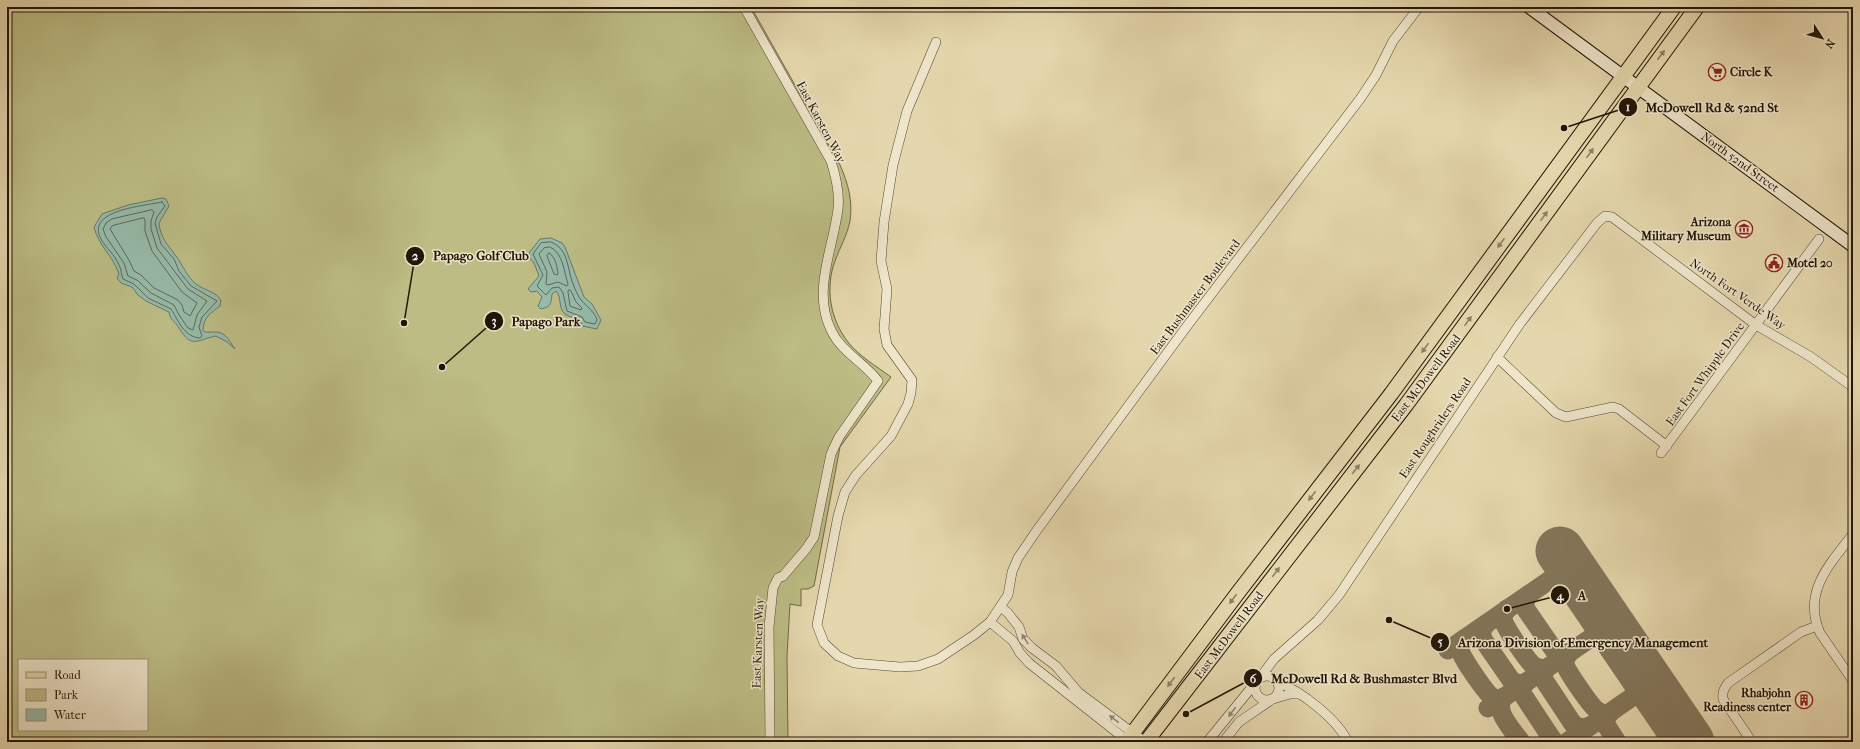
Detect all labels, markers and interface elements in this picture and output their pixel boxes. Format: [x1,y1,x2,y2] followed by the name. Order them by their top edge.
[1802,18,1842,58] north arrow
[1822,36,1837,51] text: N
[1657,50,1665,61] one-way arrow
[1707,62,1727,82] supermarket icon: Circle K
[1730,65,1774,79] place label: Circle K
[794,79,849,166] street label: East Karsten Way
[1618,95,1787,120] callout: McDowell Rd & 52nd St
[1626,100,1630,114] text: 1
[1644,100,1779,115] text: McDowell Rd & 52nd St
[1698,129,1782,195] street label: North 52nd Street
[1586,148,1594,158] one-way arrow
[1540,210,1548,221] one-way arrow
[1640,215,1732,244] place label: Arizona Military Museum
[1734,219,1754,239] museum icon: Arizona Military Museum
[1147,236,1243,357] street label: East Bushmaster Boulevard
[1497,238,1505,248] one-way arrow
[405,243,537,268] callout: Papago Golf Club
[433,248,529,264] text: Papago Golf Club
[412,249,419,263] text: 2
[1764,253,1784,273] public building icon: Motel 20
[1687,256,1789,333] street label: North Fort Verde Way
[1786,256,1833,270] place label: Motel 20
[484,309,589,334] callout: Papago Park
[492,314,497,329] text: 3
[512,314,582,330] text: Papago Park
[1464,316,1472,327] one-way arrow
[1663,319,1747,429] street label: East Fort Whipple Drive
[1389,331,1464,424] street label: East McDowell Road
[1421,343,1429,354] one-way arrow
[1396,375,1474,481] street label: East Roughriders Road
[1352,464,1360,475] one-way arrow
[1308,491,1317,502] one-way arrow
[1272,567,1281,578] one-way arrow
[1550,583,1594,608] callout: A
[1192,588,1267,681] street label: East McDowell Road
[1577,588,1587,603] text: A
[1555,589,1564,604] text: 4
[1229,594,1237,605] one-way arrow
[749,597,767,688] street label: East Karsten Way
[1430,630,1716,655] callout: Arizona Division of Emergency Management
[1021,633,1028,644] one-way arrow
[1437,635,1443,649] text: 5
[1457,635,1708,651] text: Arizona Division of Emergency Management
[18,659,148,731] legend
[1243,666,1465,691] callout: McDowell Rd & Bushmaster Blvd
[54,668,81,682] text: Road
[1270,671,1458,686] text: McDowell Rd & Bushmaster Blvd
[1250,672,1257,686] text: 6
[1167,677,1175,687] one-way arrow
[1703,686,1792,714] place label: Rhabjohn Readiness center
[54,688,79,702] text: Park
[1794,690,1814,710] building icon: Rhabjohn Readiness center
[1227,707,1236,718] one-way arrow
[53,708,87,722] text: Water
[1108,714,1119,723] one-way arrow

